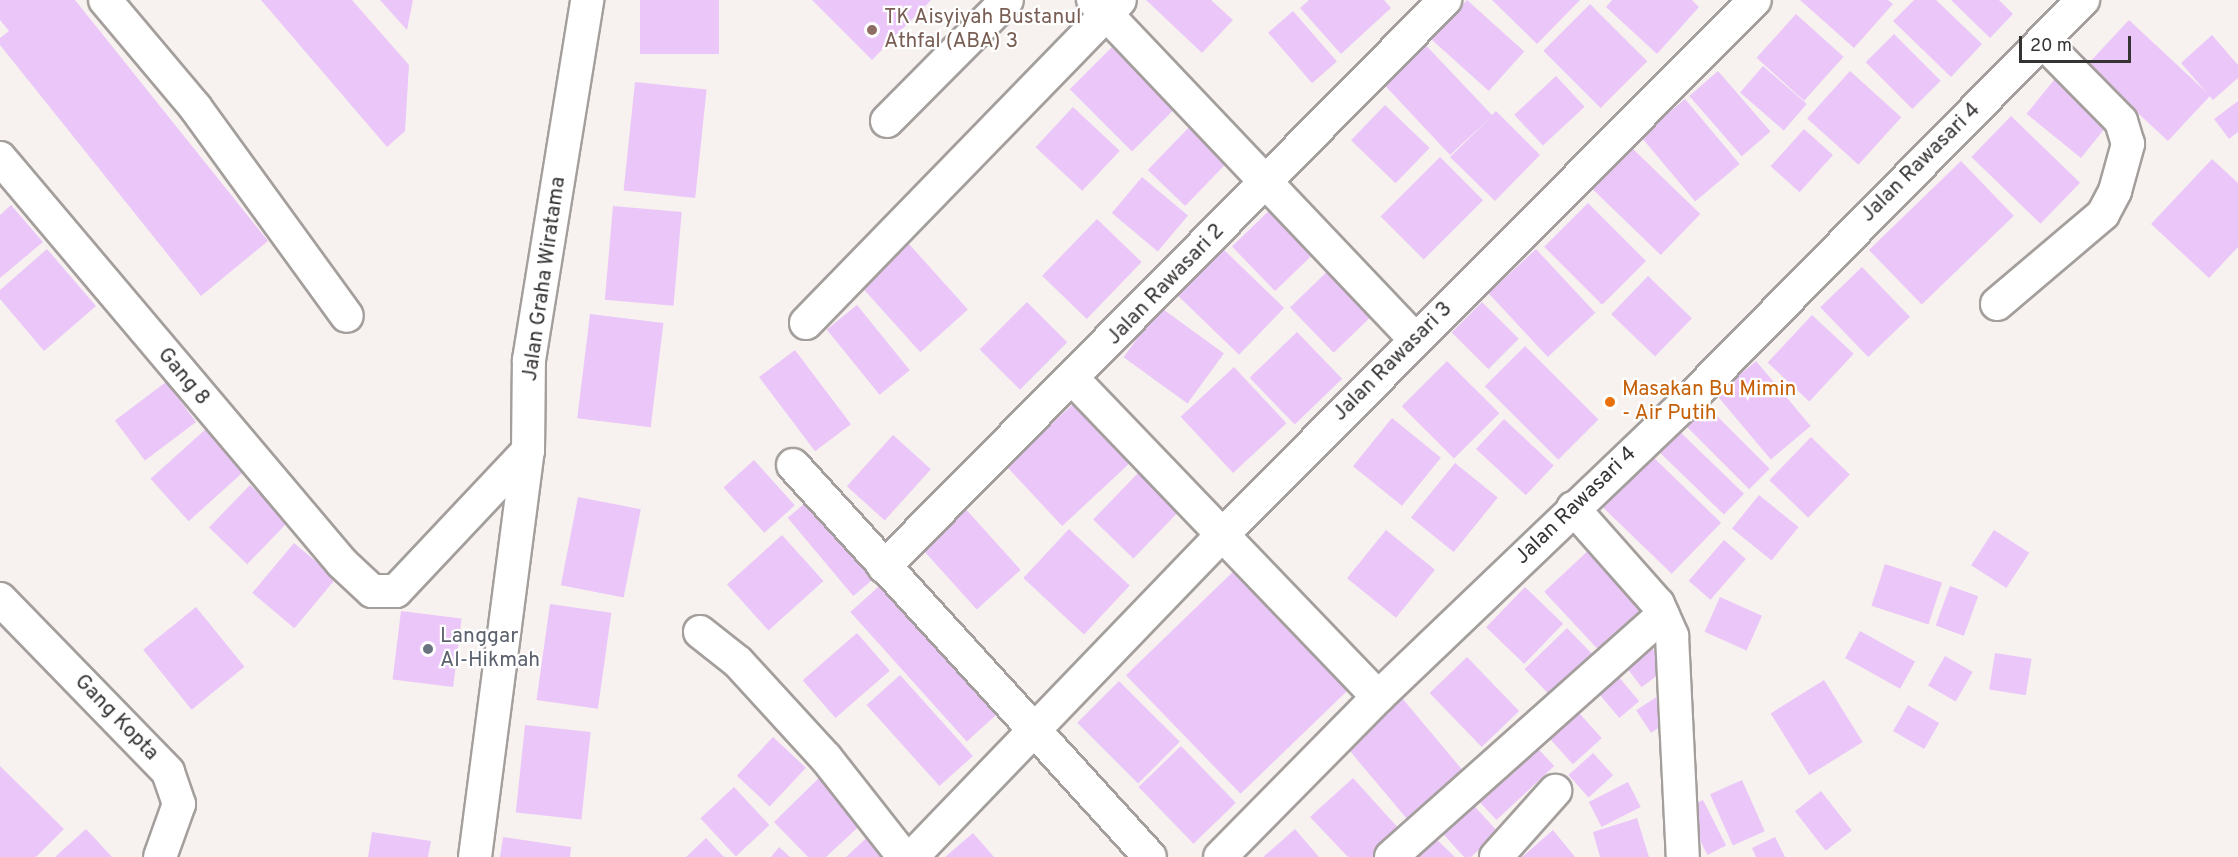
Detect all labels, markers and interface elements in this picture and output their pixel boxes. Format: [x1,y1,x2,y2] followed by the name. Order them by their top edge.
[884,5,1082,55] place label: TK Aisyiyah Bustanul Athfal (ABA) 3
[865,23,879,37] marker: TK Aisyiyah Bustanul Athfal (ABA) 3
[2022,24,2134,62] scale bar
[2030,35,2072,58] text: 20 m
[1856,98,1986,228] street label: Jalan Rawasari 4
[518,175,572,383] street label: Jalan Graha Wiratama
[1102,219,1230,351] street label: Jalan Rawasari 2
[1328,297,1458,427] street label: Jalan Rawasari 3
[152,343,214,411] street label: Gang 8
[1622,377,1796,427] place label: Masakan Bu Mimin - Air Putih
[1603,395,1617,409] marker: Masakan Bu Mimin - Air Putih
[1510,442,1642,570] street label: Jalan Rawasari 4
[440,624,540,674] place label: Langgar Al-Hikmah
[421,642,435,656] marker: Langgar Al-Hikmah
[69,670,163,766] street label: Gang Kopta

